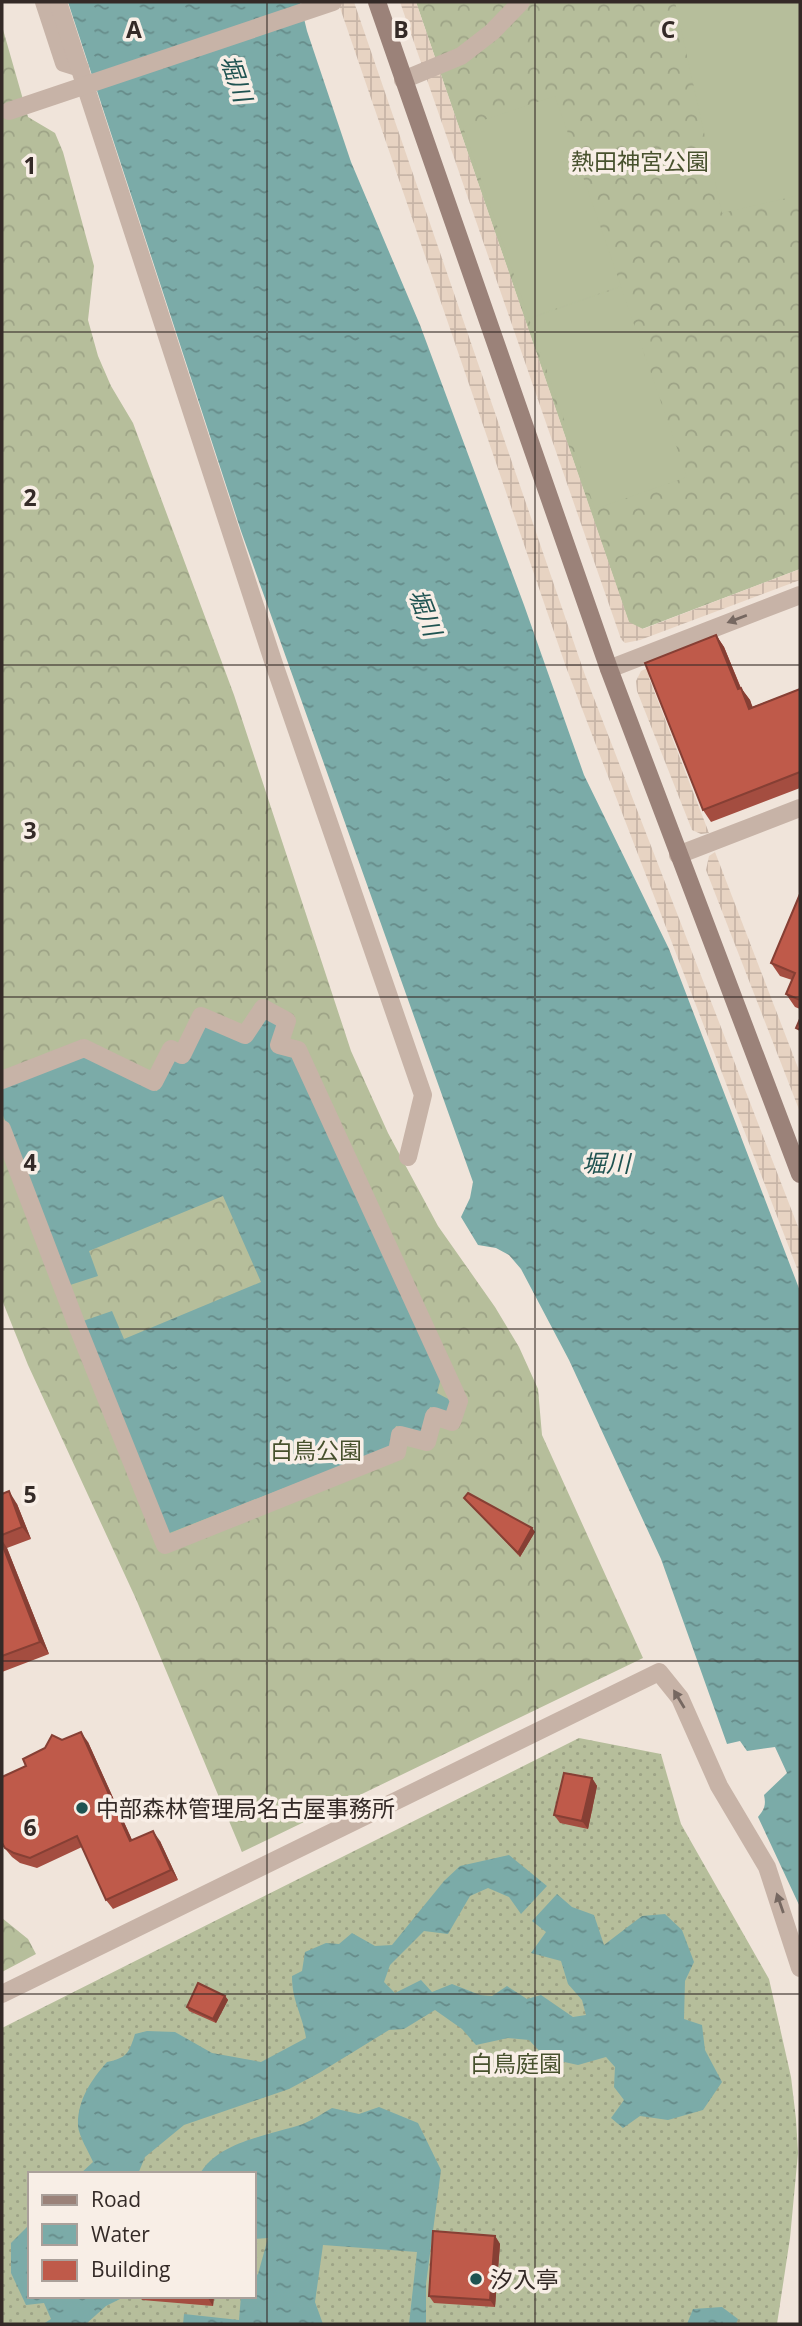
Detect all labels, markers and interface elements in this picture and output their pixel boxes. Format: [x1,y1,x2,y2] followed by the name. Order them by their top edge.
[126,13,142,45] text: A
[393,13,409,45] text: B
[661,13,675,45] text: C
[214,50,261,109] water label: 堀川
[571,145,709,177] park label: 熱田神宮公園
[23,149,37,181] text: 1
[23,481,37,513] text: 2
[402,584,451,643] water label: 堀川
[726,614,747,625] one-way arrow
[23,814,37,846] text: 3
[23,1146,37,1178] text: 4
[582,1146,633,1179] water label: 堀川
[270,1434,362,1466] park label: 白鳥公園
[23,1478,37,1510] text: 5
[673,1690,685,1709] one-way arrow
[96,1792,395,1824] place label: 中部森林管理局名古屋事務所
[74,1800,90,1816] marker: 中部森林管理局名古屋事務所
[23,1811,37,1843] text: 6
[774,1892,785,1913] one-way arrow
[470,2047,562,2079] park label: 白鳥庭園
[28,2172,256,2298] legend
[91,2185,141,2213] text: Road
[91,2220,150,2248] text: Water
[91,2255,170,2283] text: Building
[490,2263,559,2295] place label: 汐入亭
[468,2271,484,2287] marker: 汐入亭

